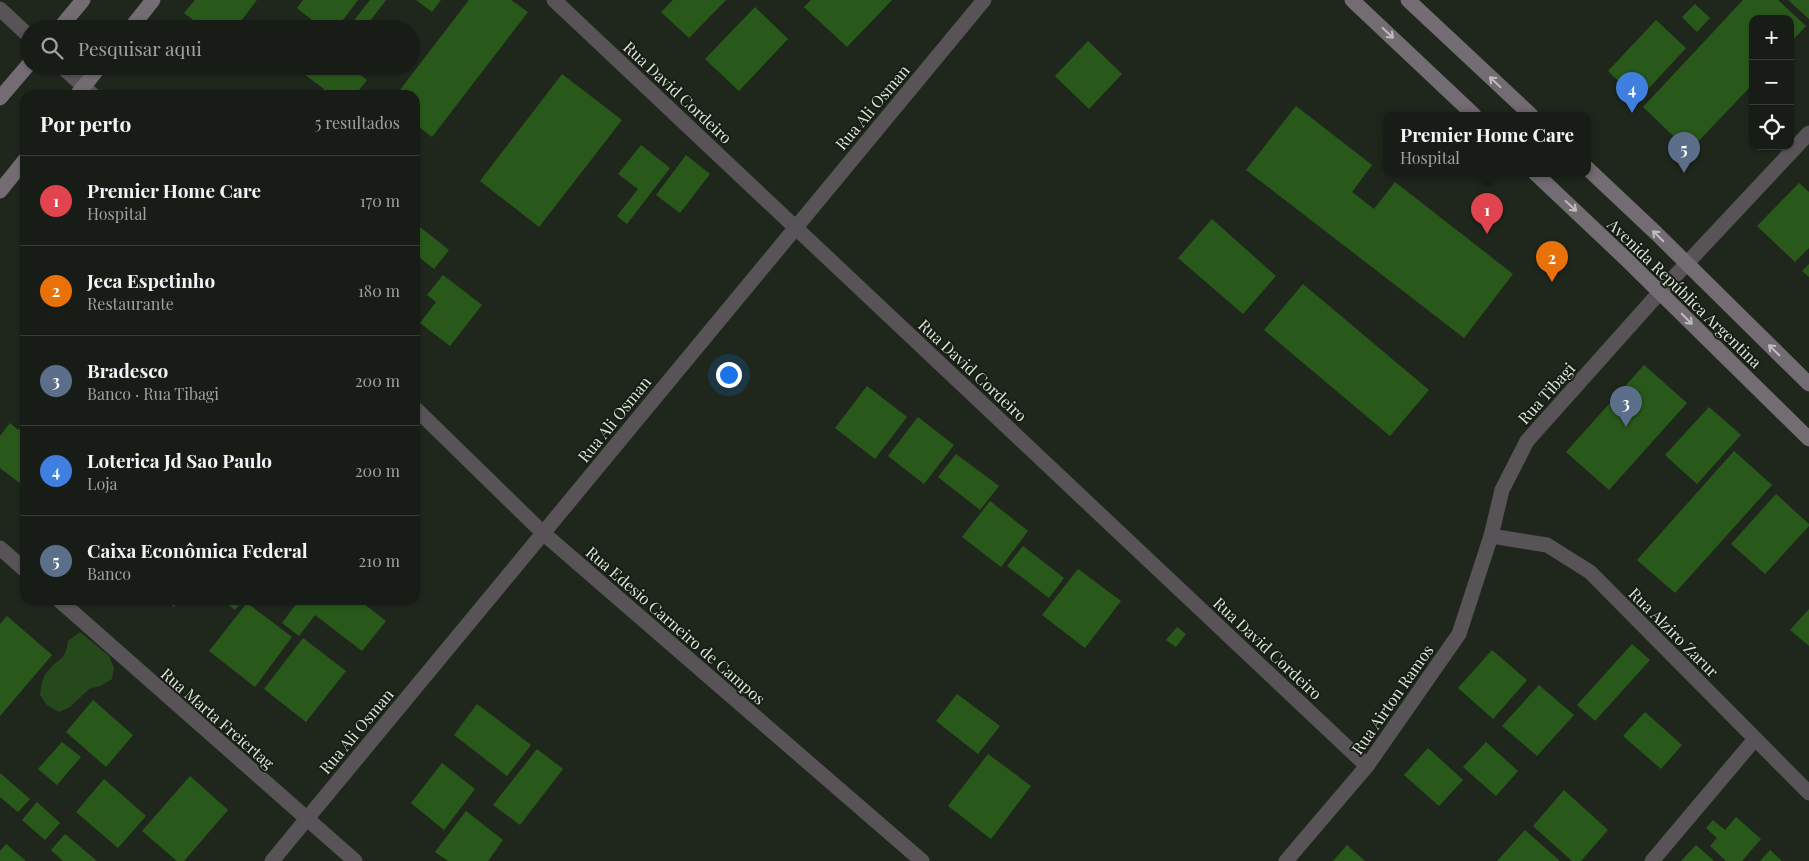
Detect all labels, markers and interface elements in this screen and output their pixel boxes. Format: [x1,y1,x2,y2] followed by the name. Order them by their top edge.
[1749,15,1794,150] map controls
[1749,15,1794,60] button: +
[20,20,420,75] search box
[1381,27,1394,39] one-way arrow
[38,34,66,62] icon: search
[78,35,202,61] text: Pesquisar aqui
[619,36,737,148] street label: Rua David Cordeiro
[830,60,914,154] street label: Rua Ali Osman
[1749,60,1794,105] button: −
[1616,72,1648,113] pin: 4
[1489,76,1501,88] one-way arrow
[1749,105,1794,150] button: locate
[40,109,131,137] text: Por perto
[315,112,400,133] text: 5 resultados
[1383,112,1591,177] popup
[1400,121,1574,147] text: Premier Home Care
[1668,132,1700,173] pin: 5
[1400,147,1460,168] text: Hospital
[87,177,261,203] text: Premier Home Care
[53,190,59,211] text: 1
[360,190,400,211] text: 170 m
[1471,193,1503,234] pin: 1
[1564,200,1577,212] one-way arrow
[87,203,147,224] text: Hospital
[1603,213,1767,372] street label: Avenida República Argentina
[1652,229,1664,242] one-way arrow
[1536,241,1568,282] pin: 2
[87,267,215,293] text: Jeca Espetinho
[52,280,60,301] text: 2
[358,280,400,301] text: 180 m
[87,293,174,314] text: Restaurante
[1681,313,1694,325] one-way arrow
[914,314,1032,426] street label: Rua David Cordeiro
[1768,343,1780,356] one-way arrow
[87,357,168,383] text: Bradesco
[1513,358,1579,428] street label: Rua Tibagi
[716,362,742,388] your location
[52,370,60,391] text: 3
[355,370,400,391] text: 200 m
[573,371,655,466] street label: Rua Ali Osman
[87,383,219,404] text: Banco · Rua Tibagi
[1610,386,1642,427] pin: 3
[87,447,272,473] text: Loterica Jd Sao Paulo
[52,460,60,481] text: 4
[355,460,400,481] text: 200 m
[87,473,117,494] text: Loja
[87,537,308,563] text: Caixa Econômica Federal
[582,541,770,709] street label: Rua Edesio Carneiro de Campos
[52,550,60,571] text: 5
[359,550,400,571] text: 210 m
[87,563,131,584] text: Banco
[1625,583,1723,681] street label: Rua Alziro Zarur
[1209,592,1327,704] street label: Rua David Cordeiro
[1346,640,1438,758] street label: Rua Airton Ramos
[157,663,280,773] street label: Rua Marta Freiertag
[314,684,398,778] street label: Rua Ali Osman

